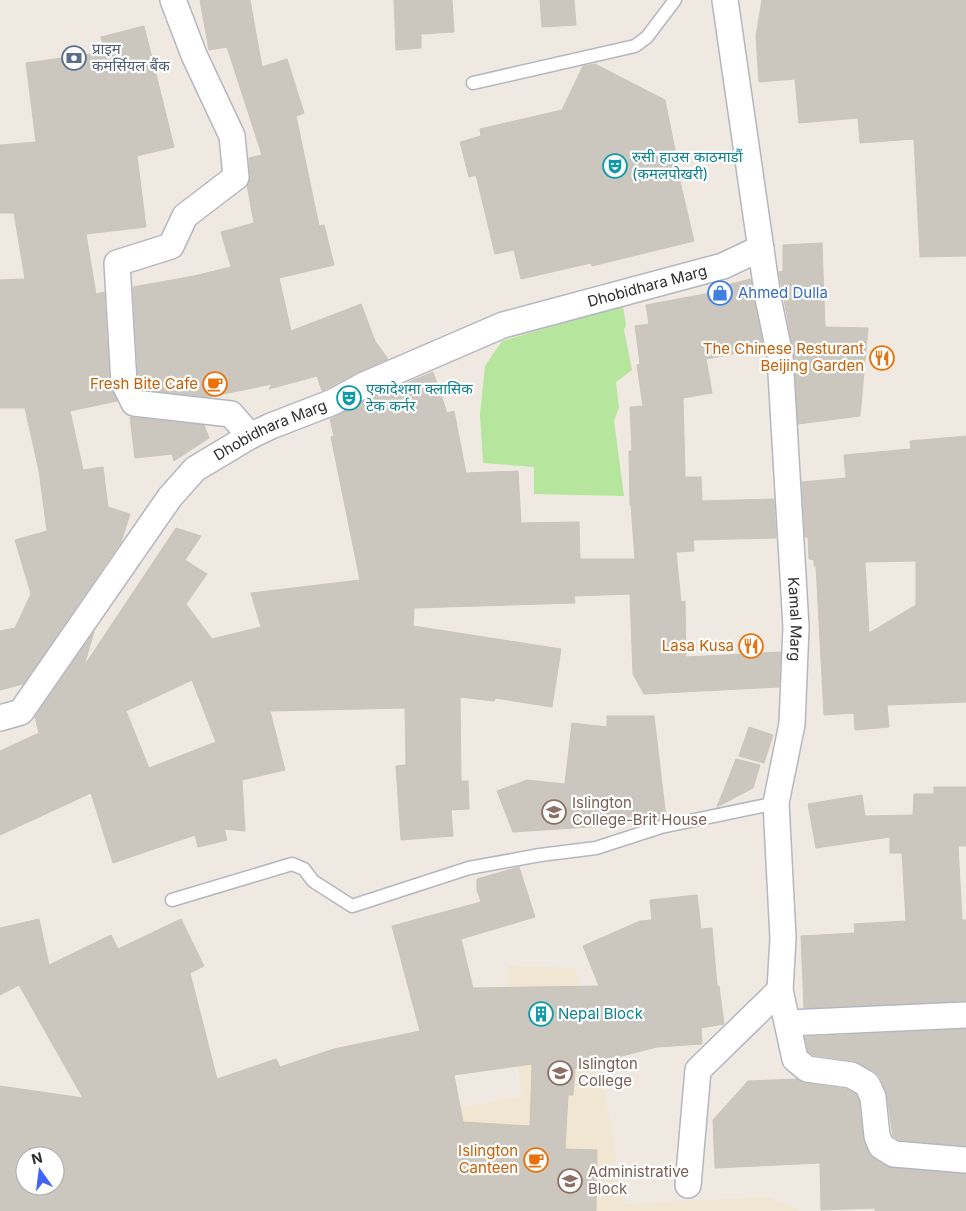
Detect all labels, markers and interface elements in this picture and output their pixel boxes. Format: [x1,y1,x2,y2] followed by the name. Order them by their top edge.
[92,39,170,75] place label: प्राइम कमर्सियल बैंक
[61,45,87,71] bank icon: प्राइम कमर्सियल बैंक
[632,147,744,183] place label: रुसी हाउस काठमाडौं (कमलपोखरी)
[602,153,628,179] theatre icon: रुसी हाउस काठमाडौं (कमलपोखरी)
[585,261,709,311] street label: Dhobidhara Marg
[707,280,733,306] shop icon: Ahmed Dulla
[738,283,828,302] place label: Ahmed Dulla
[703,339,864,375] place label: The Chinese Resturant Beijing Garden
[869,345,895,371] restaurant icon: The Chinese Resturant Beijing Garden
[202,371,228,397] cafe icon: Fresh Bite Cafe
[90,374,198,393] place label: Fresh Bite Cafe
[366,379,473,415] place label: एकादेशमा क्लासिक टेक कर्नर
[336,385,362,411] theatre icon: एकादेशमा क्लासिक टेक कर्नर
[210,395,329,465] street label: Dhobidhara Marg
[784,576,806,662] street label: Kamal Marg
[738,633,764,659] restaurant icon: Lasa Kusa
[662,636,734,655] place label: Lasa Kusa
[572,793,707,829] place label: Islington College-Brit House
[541,799,567,825] school or university icon: Islington College-Brit House
[528,1001,554,1027] building icon: Nepal Block
[558,1004,644,1023] place label: Nepal Block
[578,1054,638,1090] place label: Islington College
[547,1060,573,1086] school or university icon: Islington College
[458,1141,518,1177] place label: Islington Canteen
[15,1146,65,1196] north arrow
[523,1147,549,1173] cafe icon: Islington Canteen
[30,1148,44,1167] text: N
[588,1162,689,1198] place label: Administrative Block
[557,1168,583,1194] school or university icon: Administrative Block

